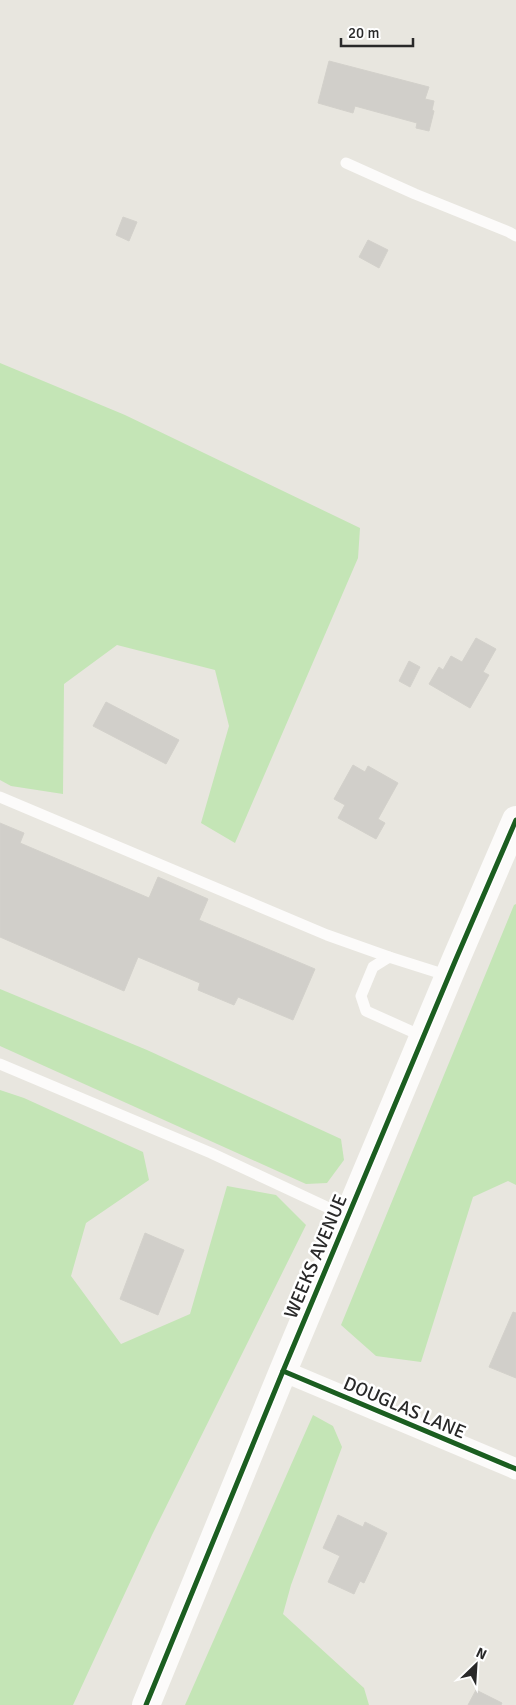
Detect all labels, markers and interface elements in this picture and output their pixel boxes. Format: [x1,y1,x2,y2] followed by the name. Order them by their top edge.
[341,15,414,47] scale bar
[348,24,379,42] text: 20 m
[279,1191,353,1322] street label: WEEKS AVENUE
[340,1371,469,1444] street label: DOUGLAS LANE
[451,1640,501,1690] north arrow
[473,1644,489,1663] text: N

